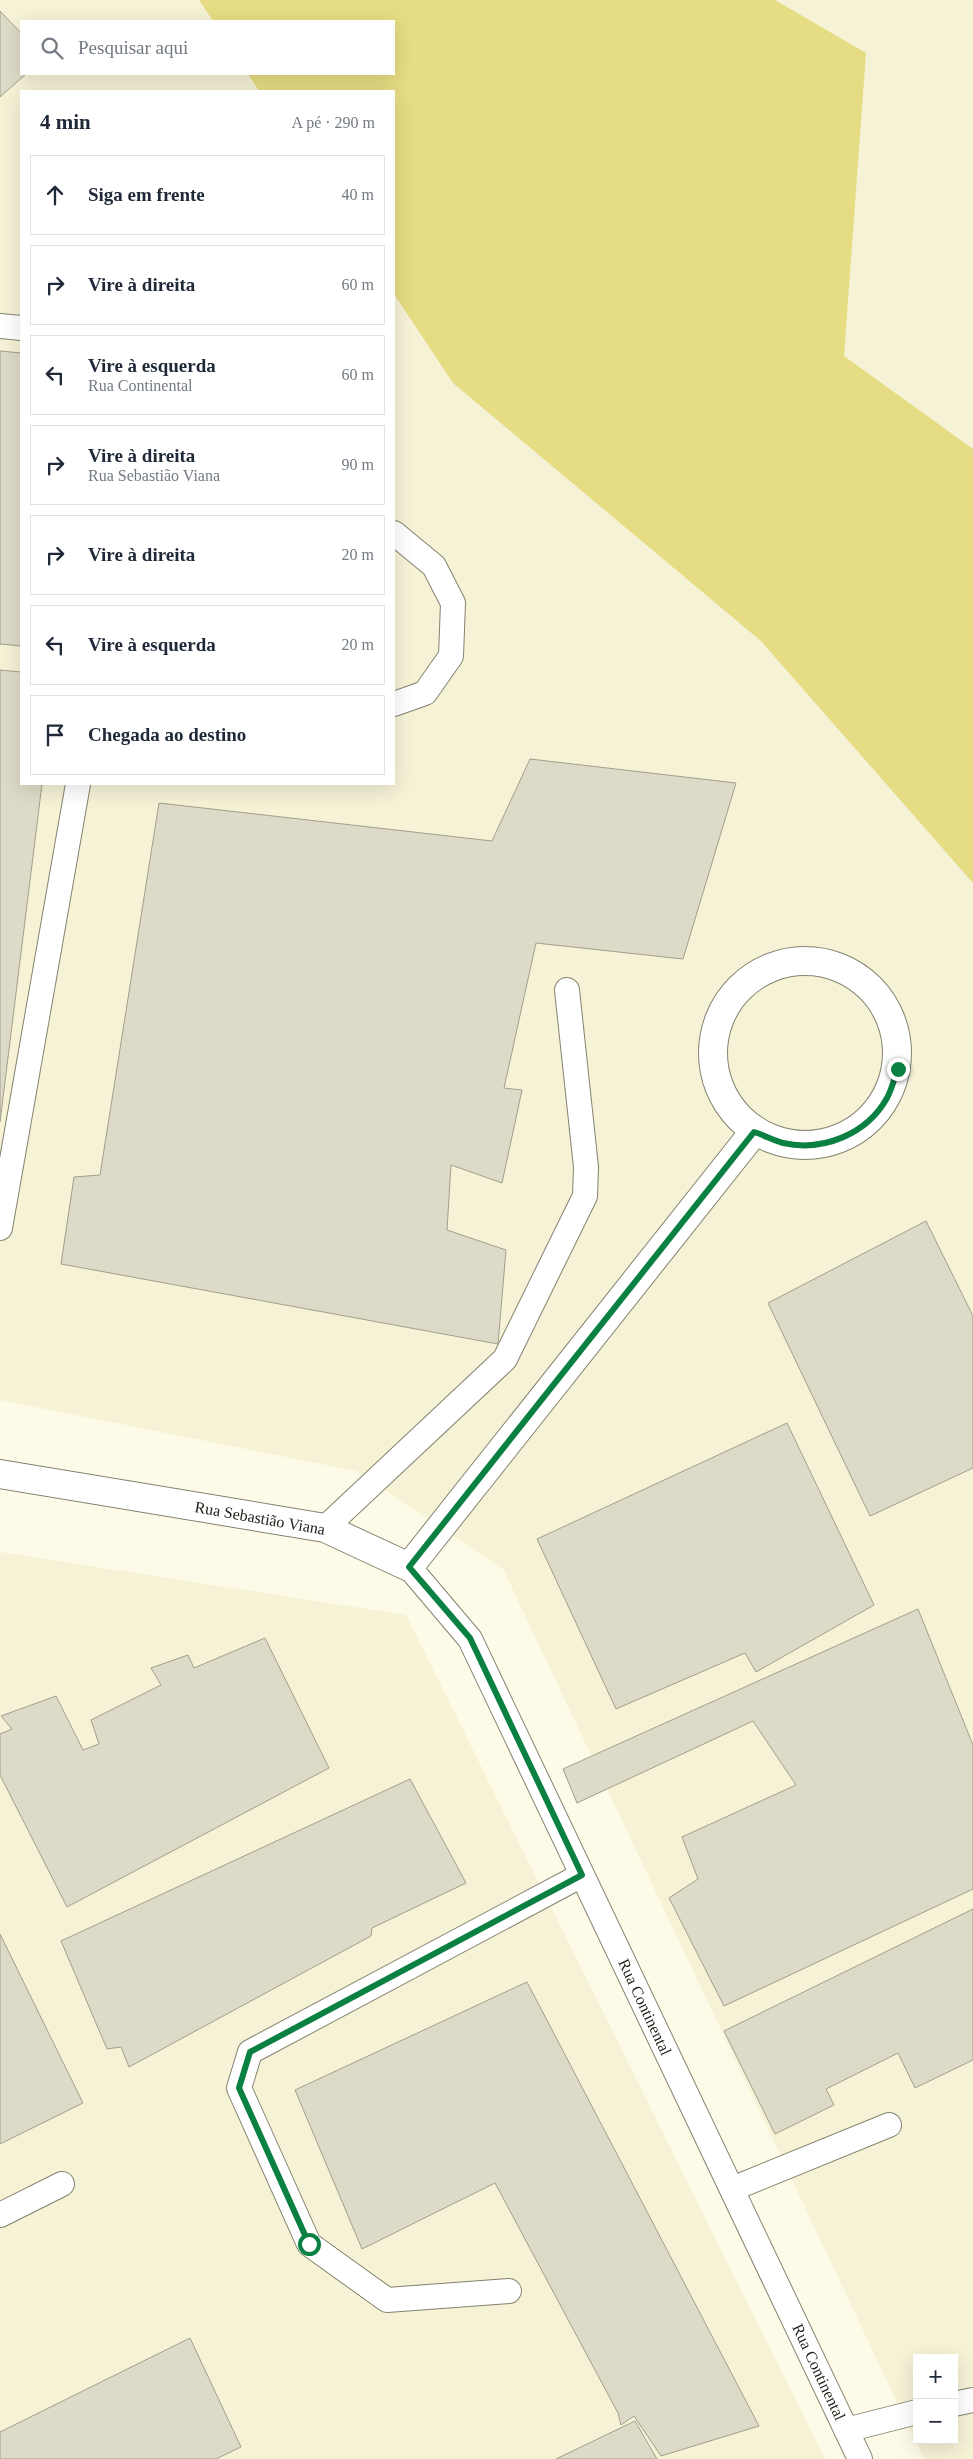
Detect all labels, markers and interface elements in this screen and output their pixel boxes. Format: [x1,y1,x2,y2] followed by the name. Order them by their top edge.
[20,20,395,75] search box
[38,34,66,62] icon: search
[78,37,188,58] text: Pesquisar aqui
[40,110,91,134] text: 4 min
[291,114,375,131] text: A pé · 290 m
[41,181,69,209] icon: ahead
[88,184,205,205] text: Siga em frente
[342,186,374,203] text: 40 m
[41,271,69,299] icon: right
[88,274,195,295] text: Vire à direita
[342,276,374,293] text: 60 m
[88,355,216,376] text: Vire à esquerda
[41,361,69,389] icon: left
[342,366,374,383] text: 60 m
[88,377,192,394] text: Rua Continental
[88,445,195,466] text: Vire à direita
[41,451,69,479] icon: right
[342,456,374,473] text: 90 m
[88,467,220,484] text: Rua Sebastião Viana
[41,541,69,569] icon: right
[88,544,195,565] text: Vire à direita
[342,546,374,563] text: 20 m
[41,631,69,659] icon: left
[88,634,216,655] text: Vire à esquerda
[342,636,374,653] text: 20 m
[41,721,69,749] icon: arrive
[88,724,246,745] text: Chegada ao destino
[887,1058,910,1081] route end
[194,1498,326,1538] street label: Rua Sebastião Viana
[615,1956,675,2058] street label: Rua Continental
[298,2233,321,2256] route start
[789,2321,849,2423] street label: Rua Continental
[913,2354,958,2444] map controls
[913,2354,958,2399] button: +
[913,2399,958,2444] button: −

